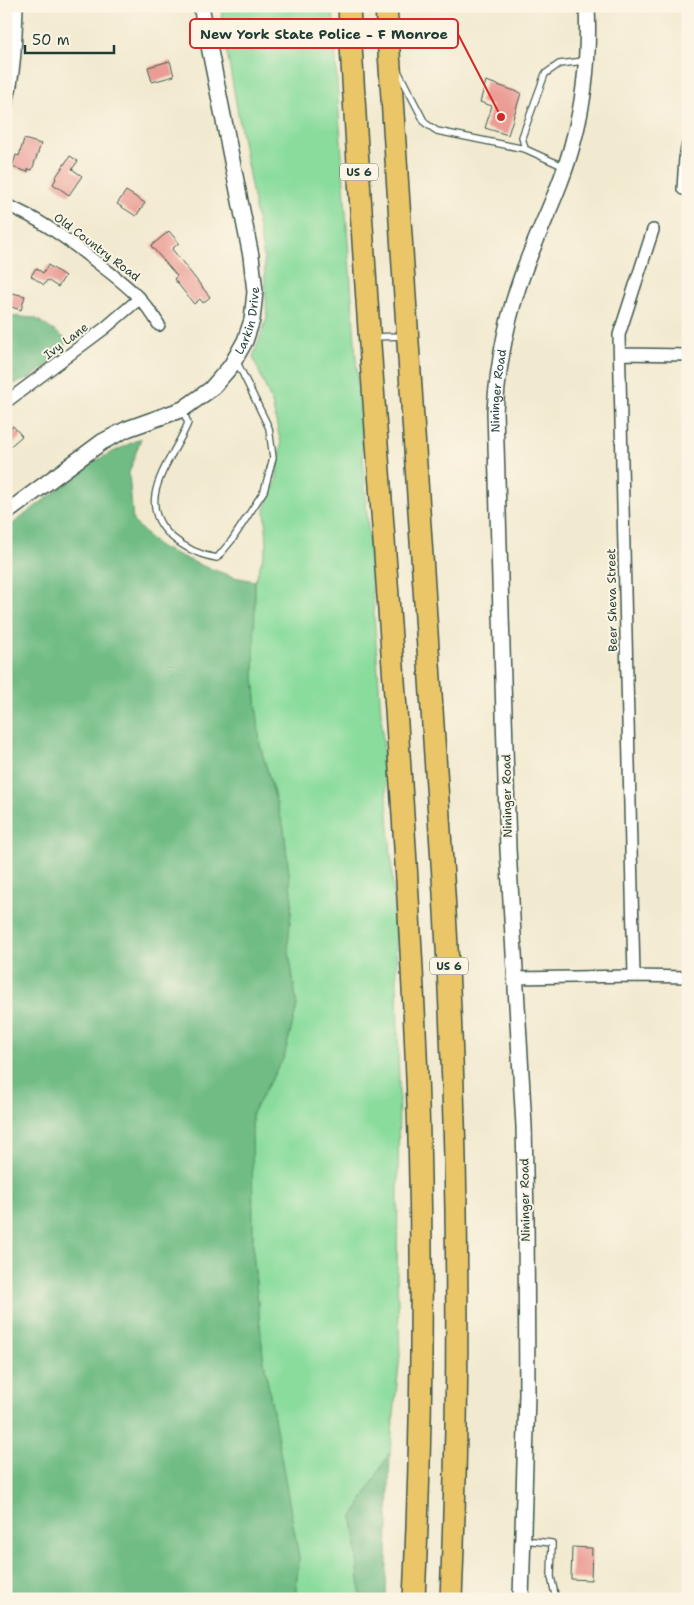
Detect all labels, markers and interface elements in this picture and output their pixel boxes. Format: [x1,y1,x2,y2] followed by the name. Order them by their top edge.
[190,19,458,48] callout: New York State Police - F Monroe
[25,22,114,54] scale bar
[200,25,448,43] text: New York State Police - F Monroe
[32,30,70,50] text: 50 m
[340,163,378,180] road number: US 6
[51,209,144,285] street label: Old Country Road
[231,286,263,358] street label: Larkin Drive
[41,319,92,363] street label: Ivy Lane
[487,348,510,433] street label: Nininger Road
[603,548,621,652] street label: Beer Sheva Street
[498,754,516,838] street label: Nininger Road
[430,958,468,974] road number: US 6
[516,1158,534,1242] street label: Nininger Road

